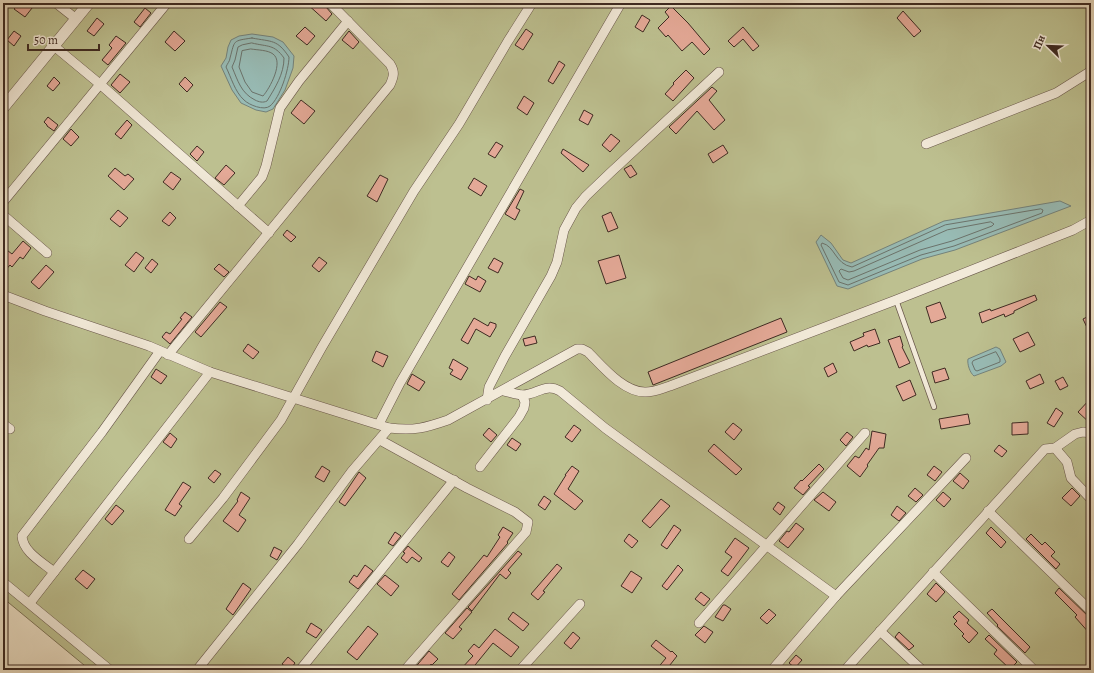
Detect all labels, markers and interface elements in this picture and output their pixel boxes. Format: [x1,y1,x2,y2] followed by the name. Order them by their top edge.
[28,26,99,52] scale bar
[1028,26,1068,66] north arrow
[34,32,58,48] text: 50 m
[1030,32,1049,52] text: Пн

